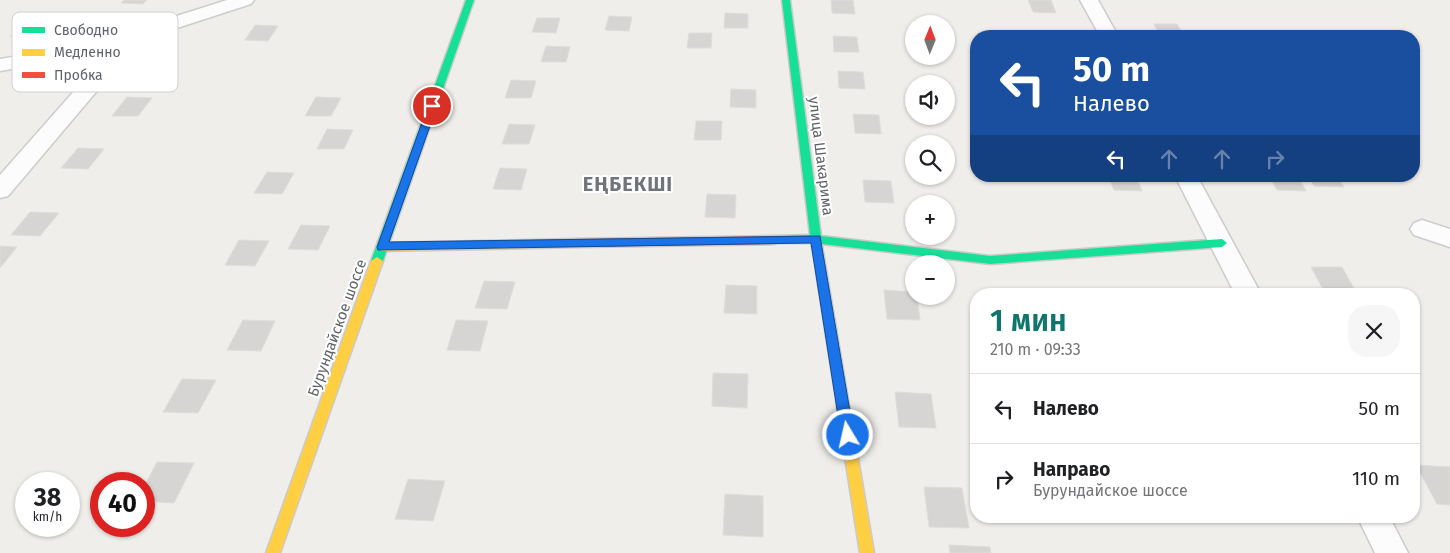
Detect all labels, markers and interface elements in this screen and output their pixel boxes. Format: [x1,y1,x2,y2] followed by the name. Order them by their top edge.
[12,12,178,92] legend
[905,15,955,65] north arrow
[905,15,955,305] map controls
[54,22,118,39] text: Свободно
[54,44,121,61] text: Медленно
[1073,48,1150,90] text: 50 m
[990,50,1055,115] icon: left
[54,67,103,84] text: Пробка
[905,75,955,125] button: sound
[411,85,453,127] pin
[1073,90,1150,117] text: Налево
[418,92,446,120] icon: arrive
[805,96,837,216] street label: улица Шакарима
[905,135,955,185] button: search
[1102,145,1130,173] icon: left
[1155,145,1183,173] icon: ahead
[1208,145,1236,173] icon: ahead
[1261,145,1289,173] icon: right
[583,172,673,196] district label: ЕҢБЕКШІ
[905,195,955,245] button: +
[905,255,955,305] button: −
[304,257,370,399] street label: Бурундайское шоссе
[990,303,1067,339] text: 1 мин
[1348,305,1400,357] button: close
[990,340,1081,359] text: 210 m · 09:33
[990,395,1018,423] icon: left
[1033,397,1099,420] text: Налево
[1359,397,1400,420] text: 50 m
[821,408,873,460] position arrow
[1033,458,1110,481] text: Направо
[990,465,1018,493] icon: right
[1352,467,1400,490] text: 110 m
[90,472,155,537] speed limit sign: 40
[1033,481,1188,500] text: Бурундайское шоссе
[34,483,61,513] text: 38
[33,510,62,524] text: km/h

